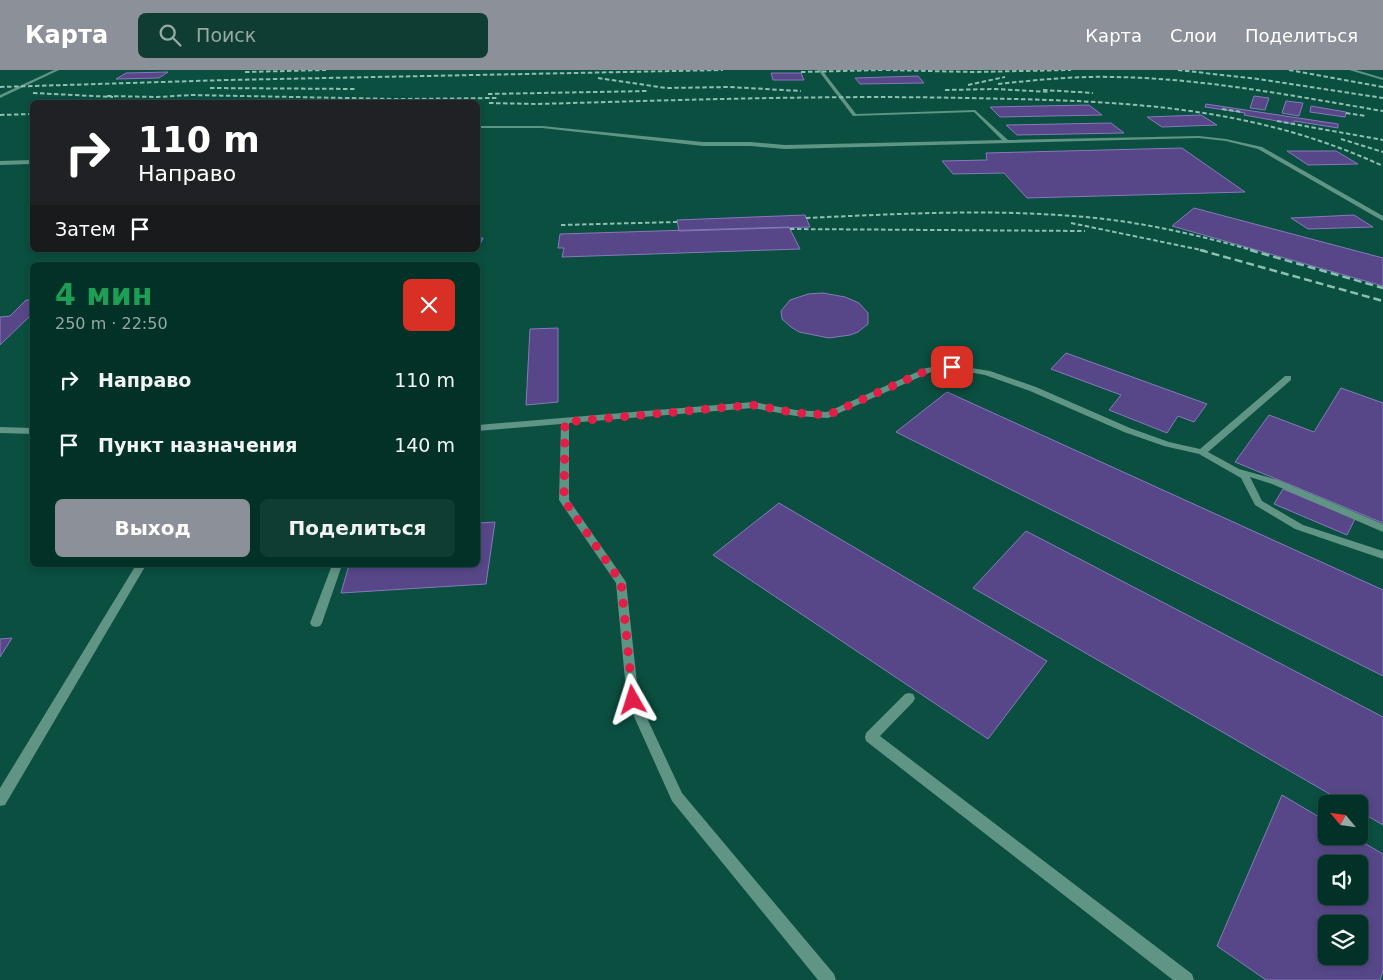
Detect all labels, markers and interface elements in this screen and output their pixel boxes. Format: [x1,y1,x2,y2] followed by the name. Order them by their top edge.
[138,13,488,58] search box
[25,21,108,49] text: Карта
[156,21,184,49] icon: search
[196,24,256,46] text: Поиск
[1085,25,1142,46] text: Карта
[1170,25,1217,46] text: Слои
[1245,25,1358,46] text: Поделиться
[55,120,120,185] icon: right
[138,120,260,160] text: 110 m
[138,161,236,186] text: Направо
[126,215,154,243] icon: arrive
[55,218,116,240] text: Затем
[55,277,153,312] text: 4 мин
[403,279,455,331] button: close
[55,314,168,333] text: 250 m · 22:50
[931,346,973,388] pin
[938,353,966,381] icon: arrive
[55,366,83,394] icon: right
[98,369,191,391] text: Направо
[394,369,455,391] text: 110 m
[55,431,83,459] icon: arrive
[98,434,297,456] text: Пункт назначения
[394,434,455,456] text: 140 m
[55,499,250,557] button: Выход
[260,499,455,557] button: Поделиться
[606,673,658,725] position arrow
[1318,795,1368,845] north arrow
[1318,795,1368,965] map controls
[1318,855,1368,905] button: sound
[1318,915,1368,965] button: layers

